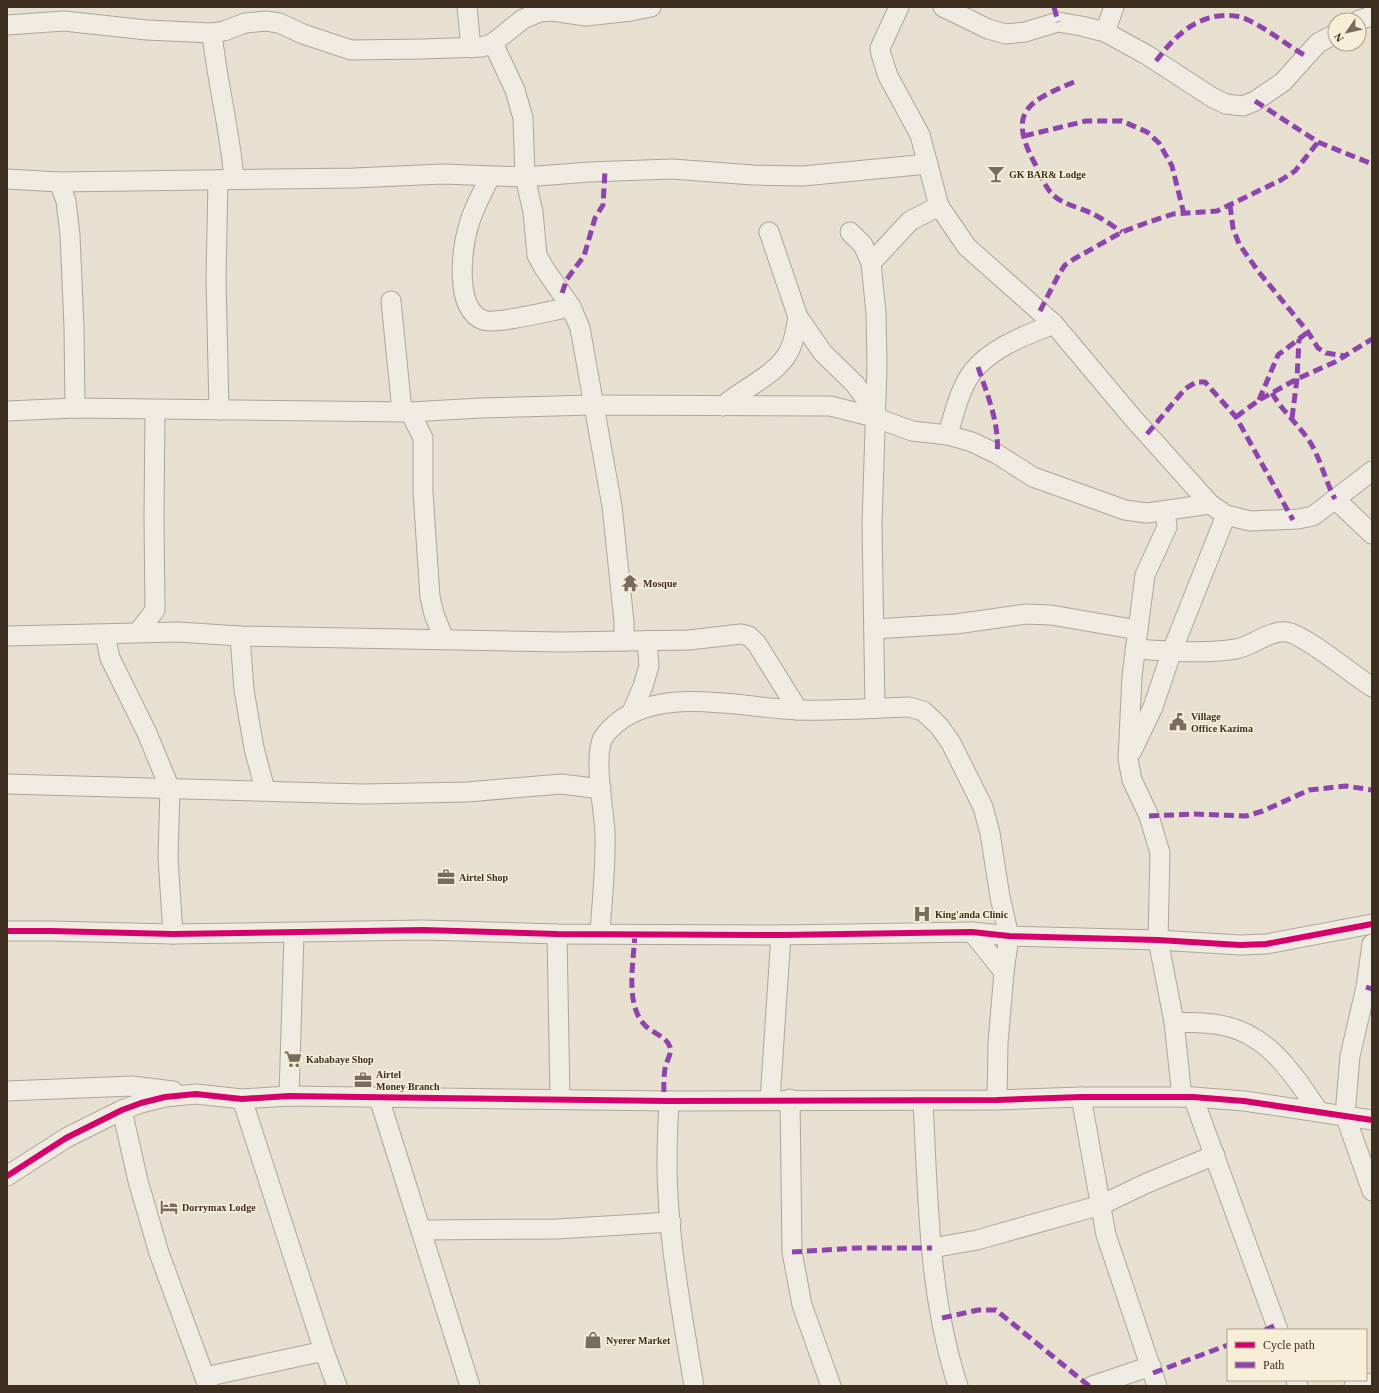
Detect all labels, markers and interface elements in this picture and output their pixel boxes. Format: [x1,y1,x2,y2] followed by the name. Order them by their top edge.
[1327,12,1367,52] north arrow
[1331,31,1346,44] text: N
[986,164,1006,184] bar icon: GK BAR& Lodge
[1009,169,1086,180] place label: GK BAR& Lodge
[620,573,640,593] temple icon: Mosque
[643,578,677,589] place label: Mosque
[1191,711,1253,734] place label: Village Office Kazima
[1168,712,1188,732] public building icon: Village Office Kazima
[436,867,456,887] office icon: Airtel Shop
[459,872,509,883] place label: Airtel Shop
[912,904,932,924] hospital icon: King'anda Clinic
[935,909,1009,920] place label: King'anda Clinic
[283,1049,303,1069] supermarket icon: Kababaye Shop
[306,1054,374,1065] place label: Kababaye Shop
[376,1069,440,1092] place label: Airtel Money Branch
[353,1070,373,1090] office icon: Airtel Money Branch
[159,1197,179,1217] hotel icon: Dorrymax Lodge
[182,1202,256,1213] place label: Dorrymax Lodge
[1227,1329,1367,1381] legend
[583,1330,603,1350] shop icon: Nyerer Market
[606,1335,671,1346] place label: Nyerer Market
[1263,1338,1315,1352] text: Cycle path
[1263,1358,1284,1372] text: Path

